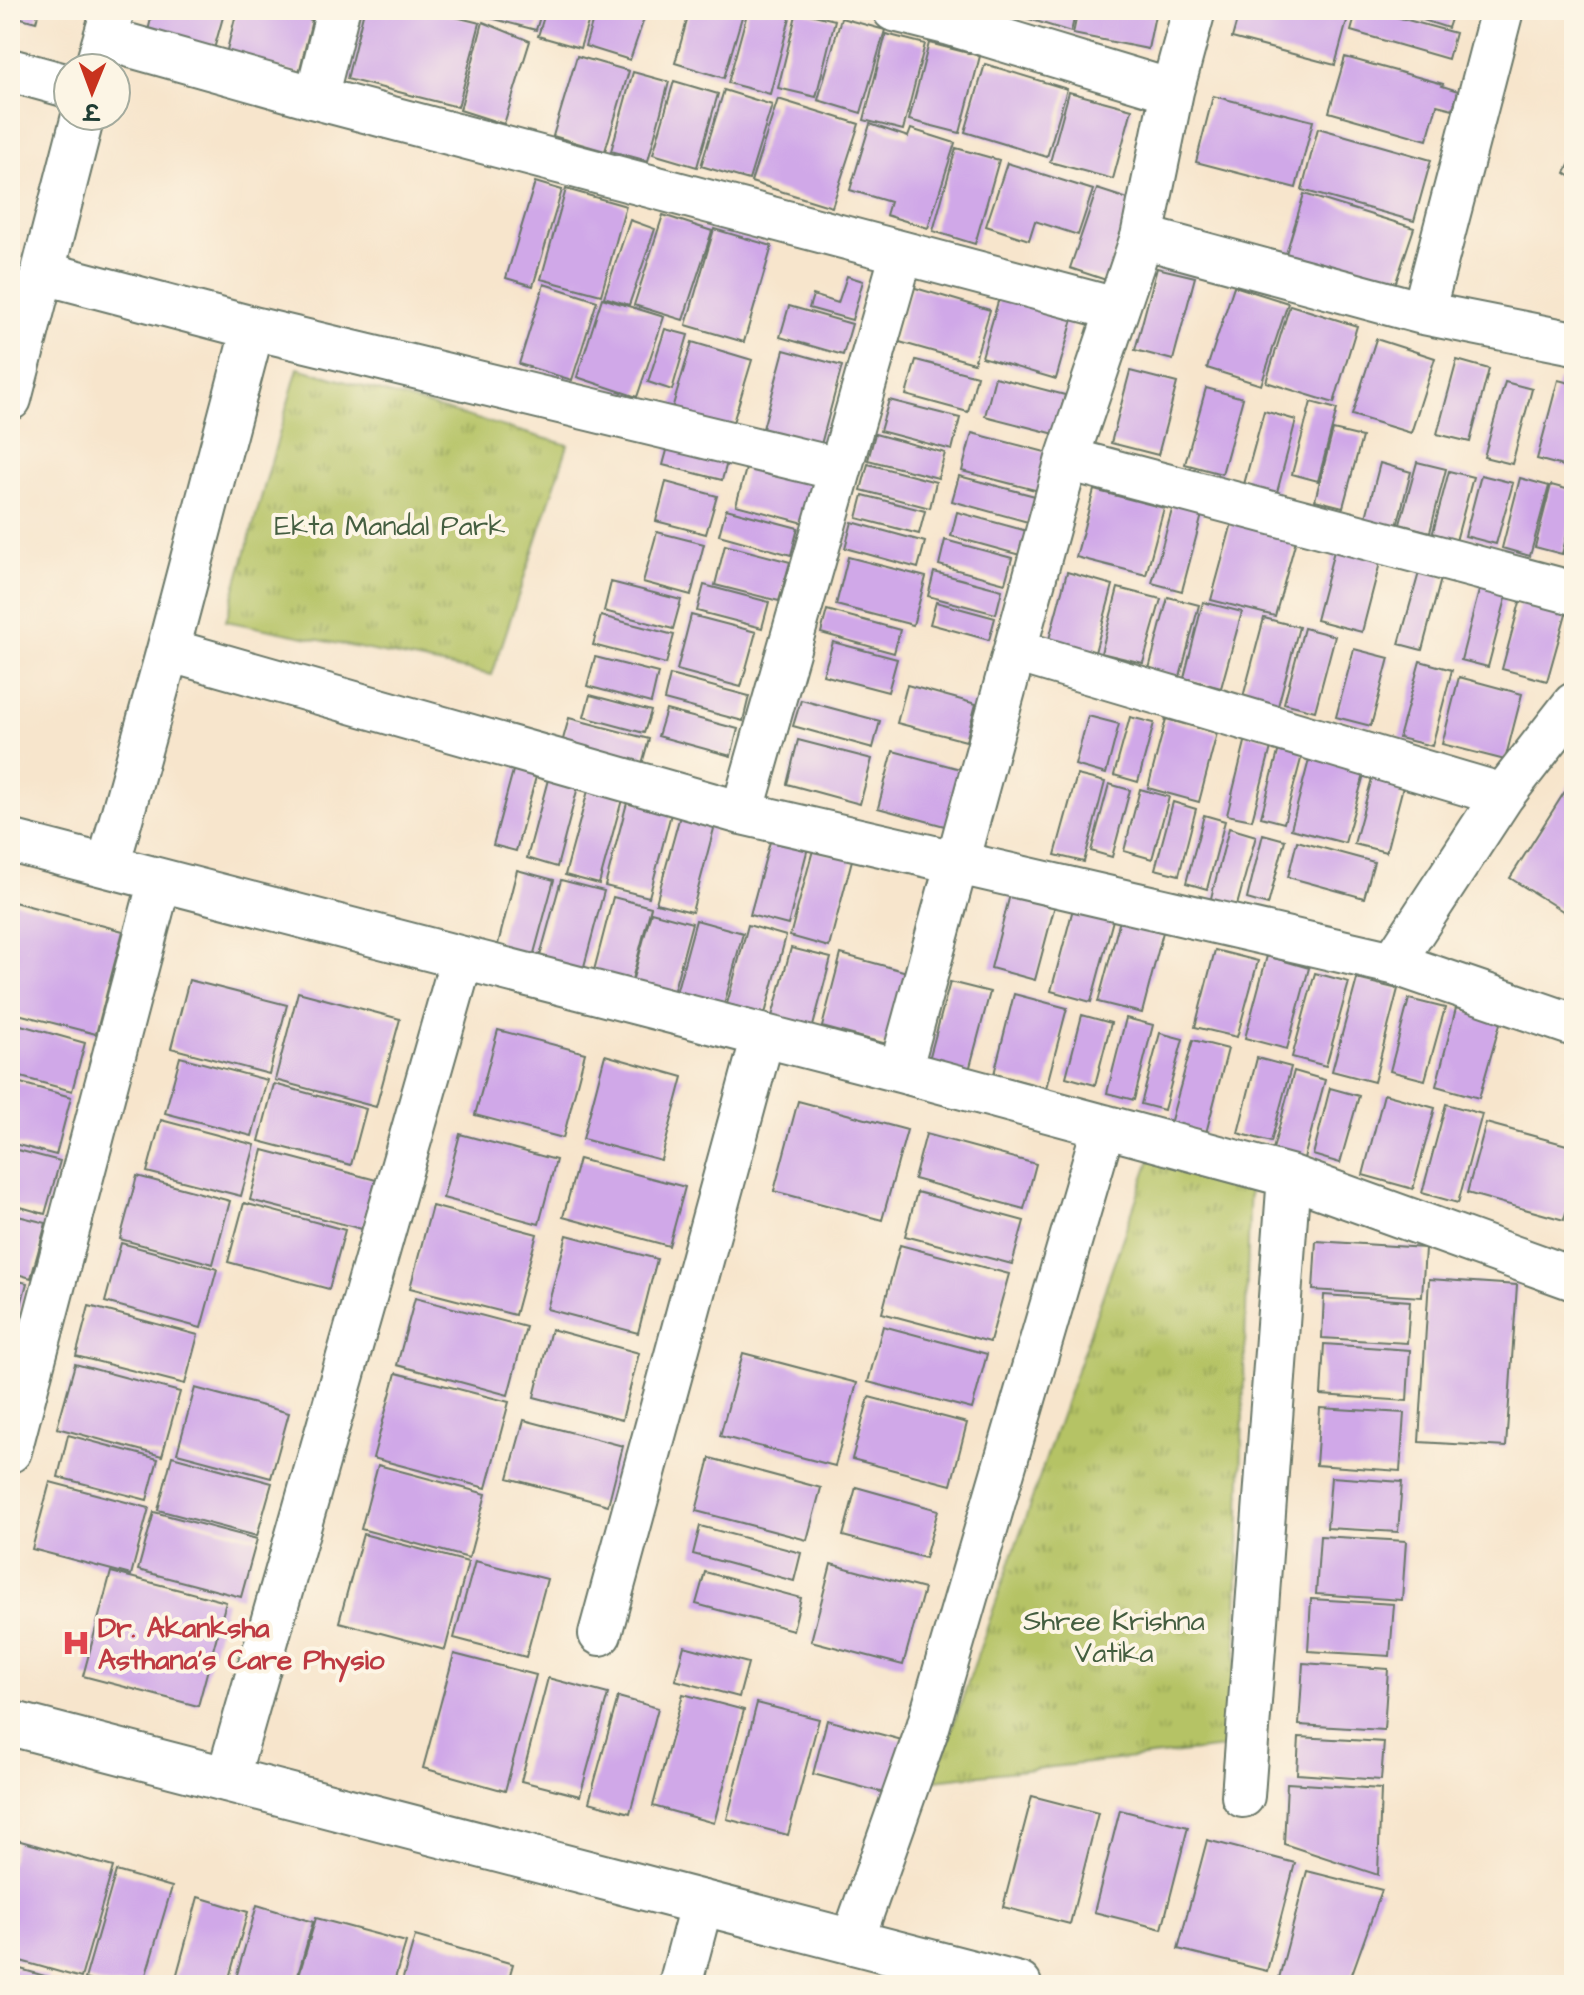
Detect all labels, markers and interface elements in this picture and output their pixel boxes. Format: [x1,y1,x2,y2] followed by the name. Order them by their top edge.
[52,52,132,132] north arrow
[82,95,101,126] text: उ
[275,507,505,546] park label: Ekta Mandal Park
[1023,1602,1205,1673] park label: Shree Krishna Vatika
[98,1609,385,1683] place label: Dr. Akanksha Asthana's Care Physio
[61,1628,91,1658] hospital icon: Dr. Akanksha Asthana's Care Physio

